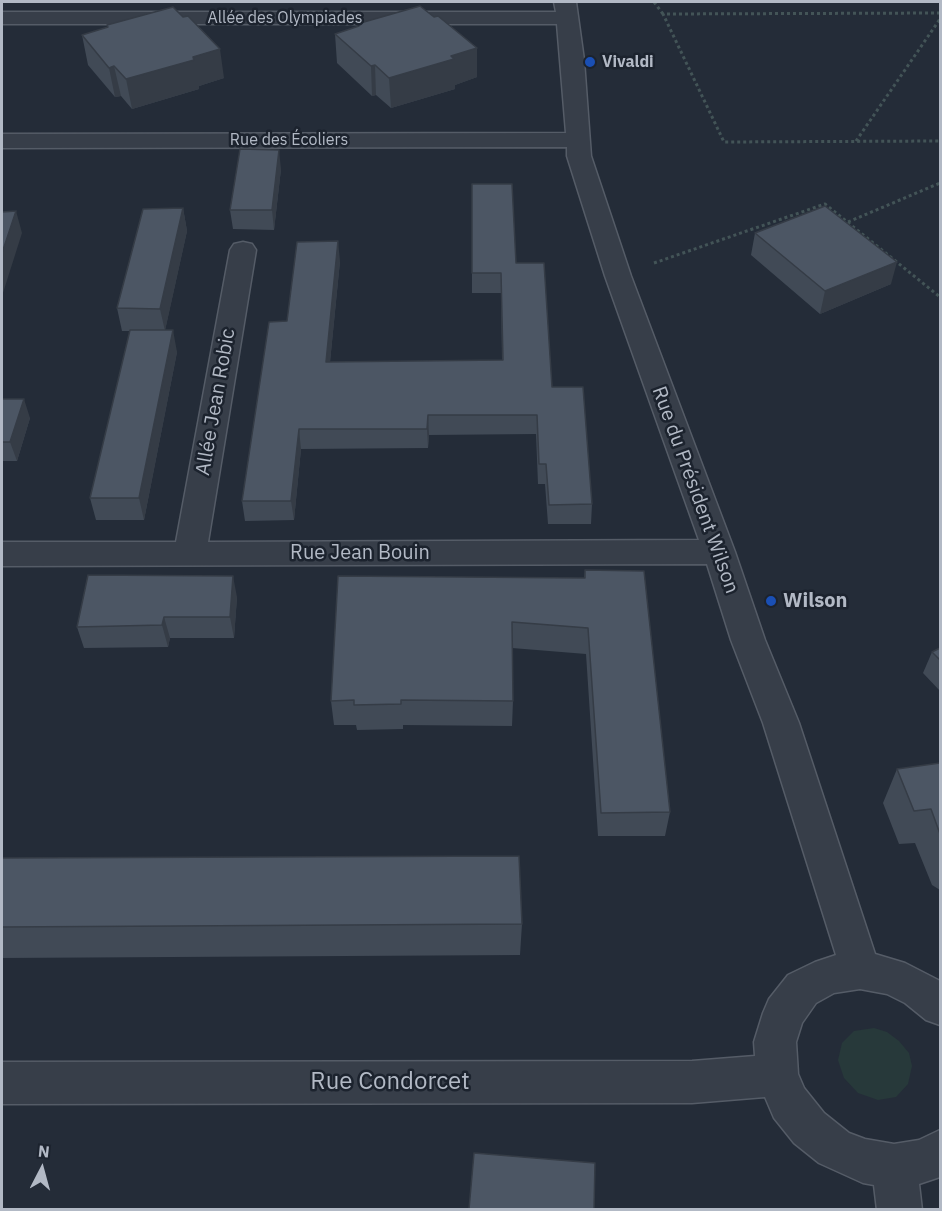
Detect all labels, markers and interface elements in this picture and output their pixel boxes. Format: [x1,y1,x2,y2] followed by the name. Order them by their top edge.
[207,8,363,28] street label: Allée des Olympiades
[602,52,654,72] place label: Vivaldi
[583,55,597,69] marker: Vivaldi
[230,130,348,150] street label: Rue des Écoliers
[191,327,241,477] street label: Allée Jean Robic
[646,383,744,597] street label: Rue du Président Wilson
[290,541,430,565] street label: Rue Jean Bouin
[783,589,848,613] place label: Wilson
[764,594,778,608] marker: Wilson
[310,1068,470,1096] street label: Rue Condorcet
[12,1139,72,1199] north arrow
[37,1141,51,1162] text: N

